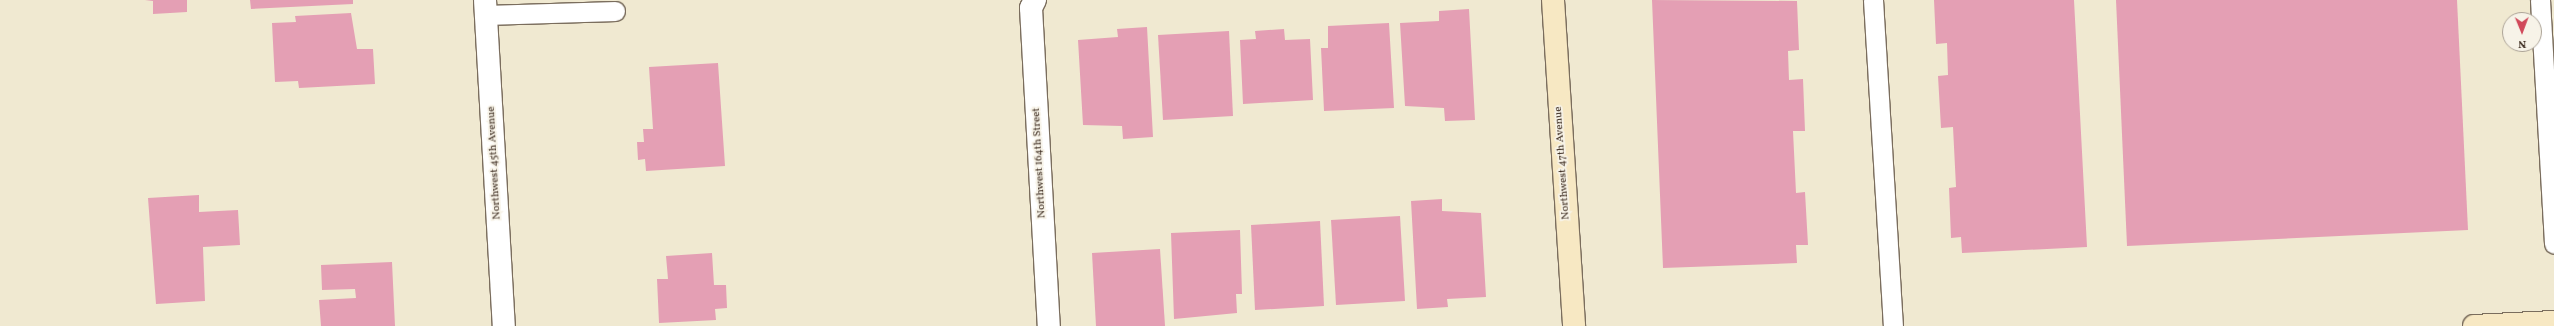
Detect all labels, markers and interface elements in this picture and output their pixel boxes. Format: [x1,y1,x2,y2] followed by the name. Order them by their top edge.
[2502,12,2542,52] north arrow
[2518,36,2526,51] text: N
[485,106,505,220] street label: Northwest 45th Avenue
[1552,106,1574,220] street label: Northwest 47th Avenue
[1031,107,1049,219] street label: Northwest 164th Street

